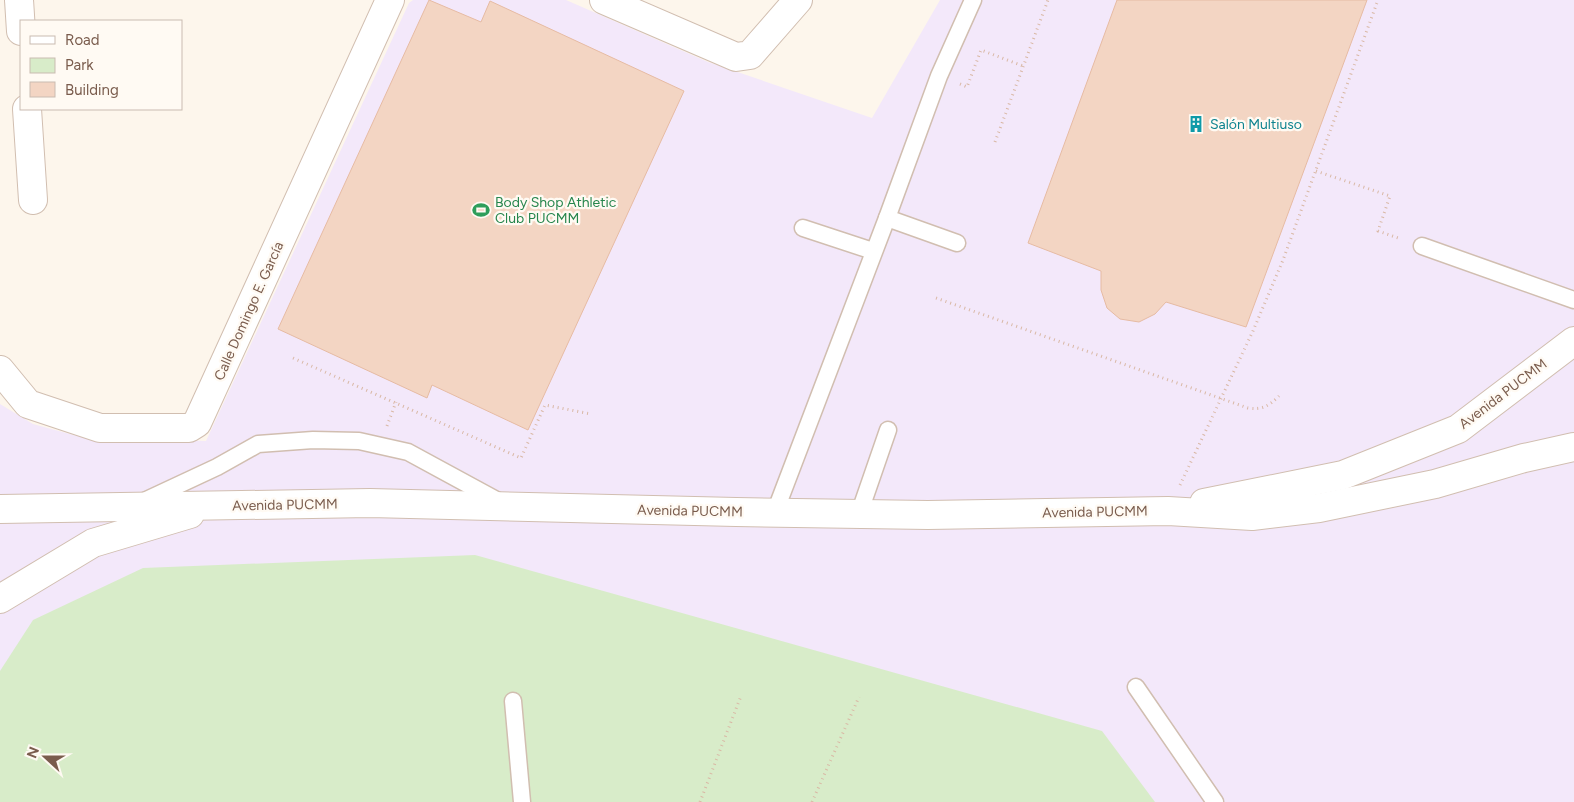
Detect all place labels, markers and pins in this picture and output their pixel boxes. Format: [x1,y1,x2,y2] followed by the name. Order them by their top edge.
[1186,114,1206,134] building icon: Salón Multiuso
[1210,116,1302,133] place label: Salón Multiuso
[495,194,617,227] place label: Body Shop Athletic Club PUCMM
[471,200,491,220] sports icon: Body Shop Athletic Club PUCMM

